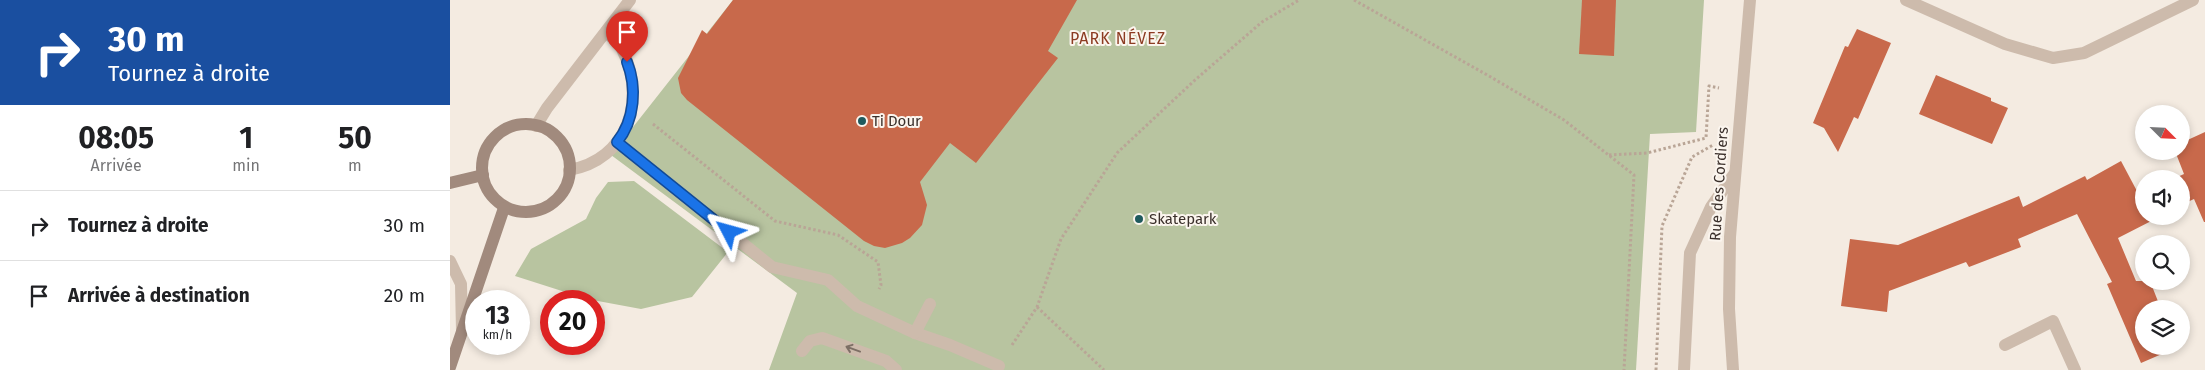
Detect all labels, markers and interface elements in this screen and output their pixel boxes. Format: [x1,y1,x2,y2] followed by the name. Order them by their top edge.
[606,11,648,62] pin
[108,18,185,60] text: 30 m
[613,18,641,46] icon: arrive
[25,20,90,85] icon: right
[1070,28,1166,48] district label: PARK NÉVEZ
[108,60,270,87] text: Tournez à droite
[2135,105,2190,160] north arrow
[2135,105,2190,355] map controls
[872,112,921,130] place label: Ti Dour
[856,115,868,127] marker: Ti Dour
[78,120,154,156] text: 08:05
[239,120,253,156] text: 1
[338,120,372,156] text: 50
[1706,126,1732,242] street label: Rue des Cordiers
[91,156,142,175] text: Arrivée
[232,156,260,175] text: min
[348,156,362,175] text: m
[2135,170,2190,225] button: sound
[702,205,754,257] position arrow
[1149,210,1217,228] place label: Skatepark
[25,212,53,240] icon: right
[1133,213,1145,225] marker: Skatepark
[68,214,209,237] text: Tournez à droite
[384,214,425,237] text: 30 m
[2135,235,2190,290] button: search
[25,282,53,310] icon: arrive
[68,284,250,307] text: Arrivée à destination
[384,284,425,307] text: 20 m
[540,290,605,355] speed limit sign: 20
[2135,300,2190,355] button: layers
[485,301,510,331] text: 13
[483,328,512,342] text: km/h
[846,344,861,353] one-way arrow

